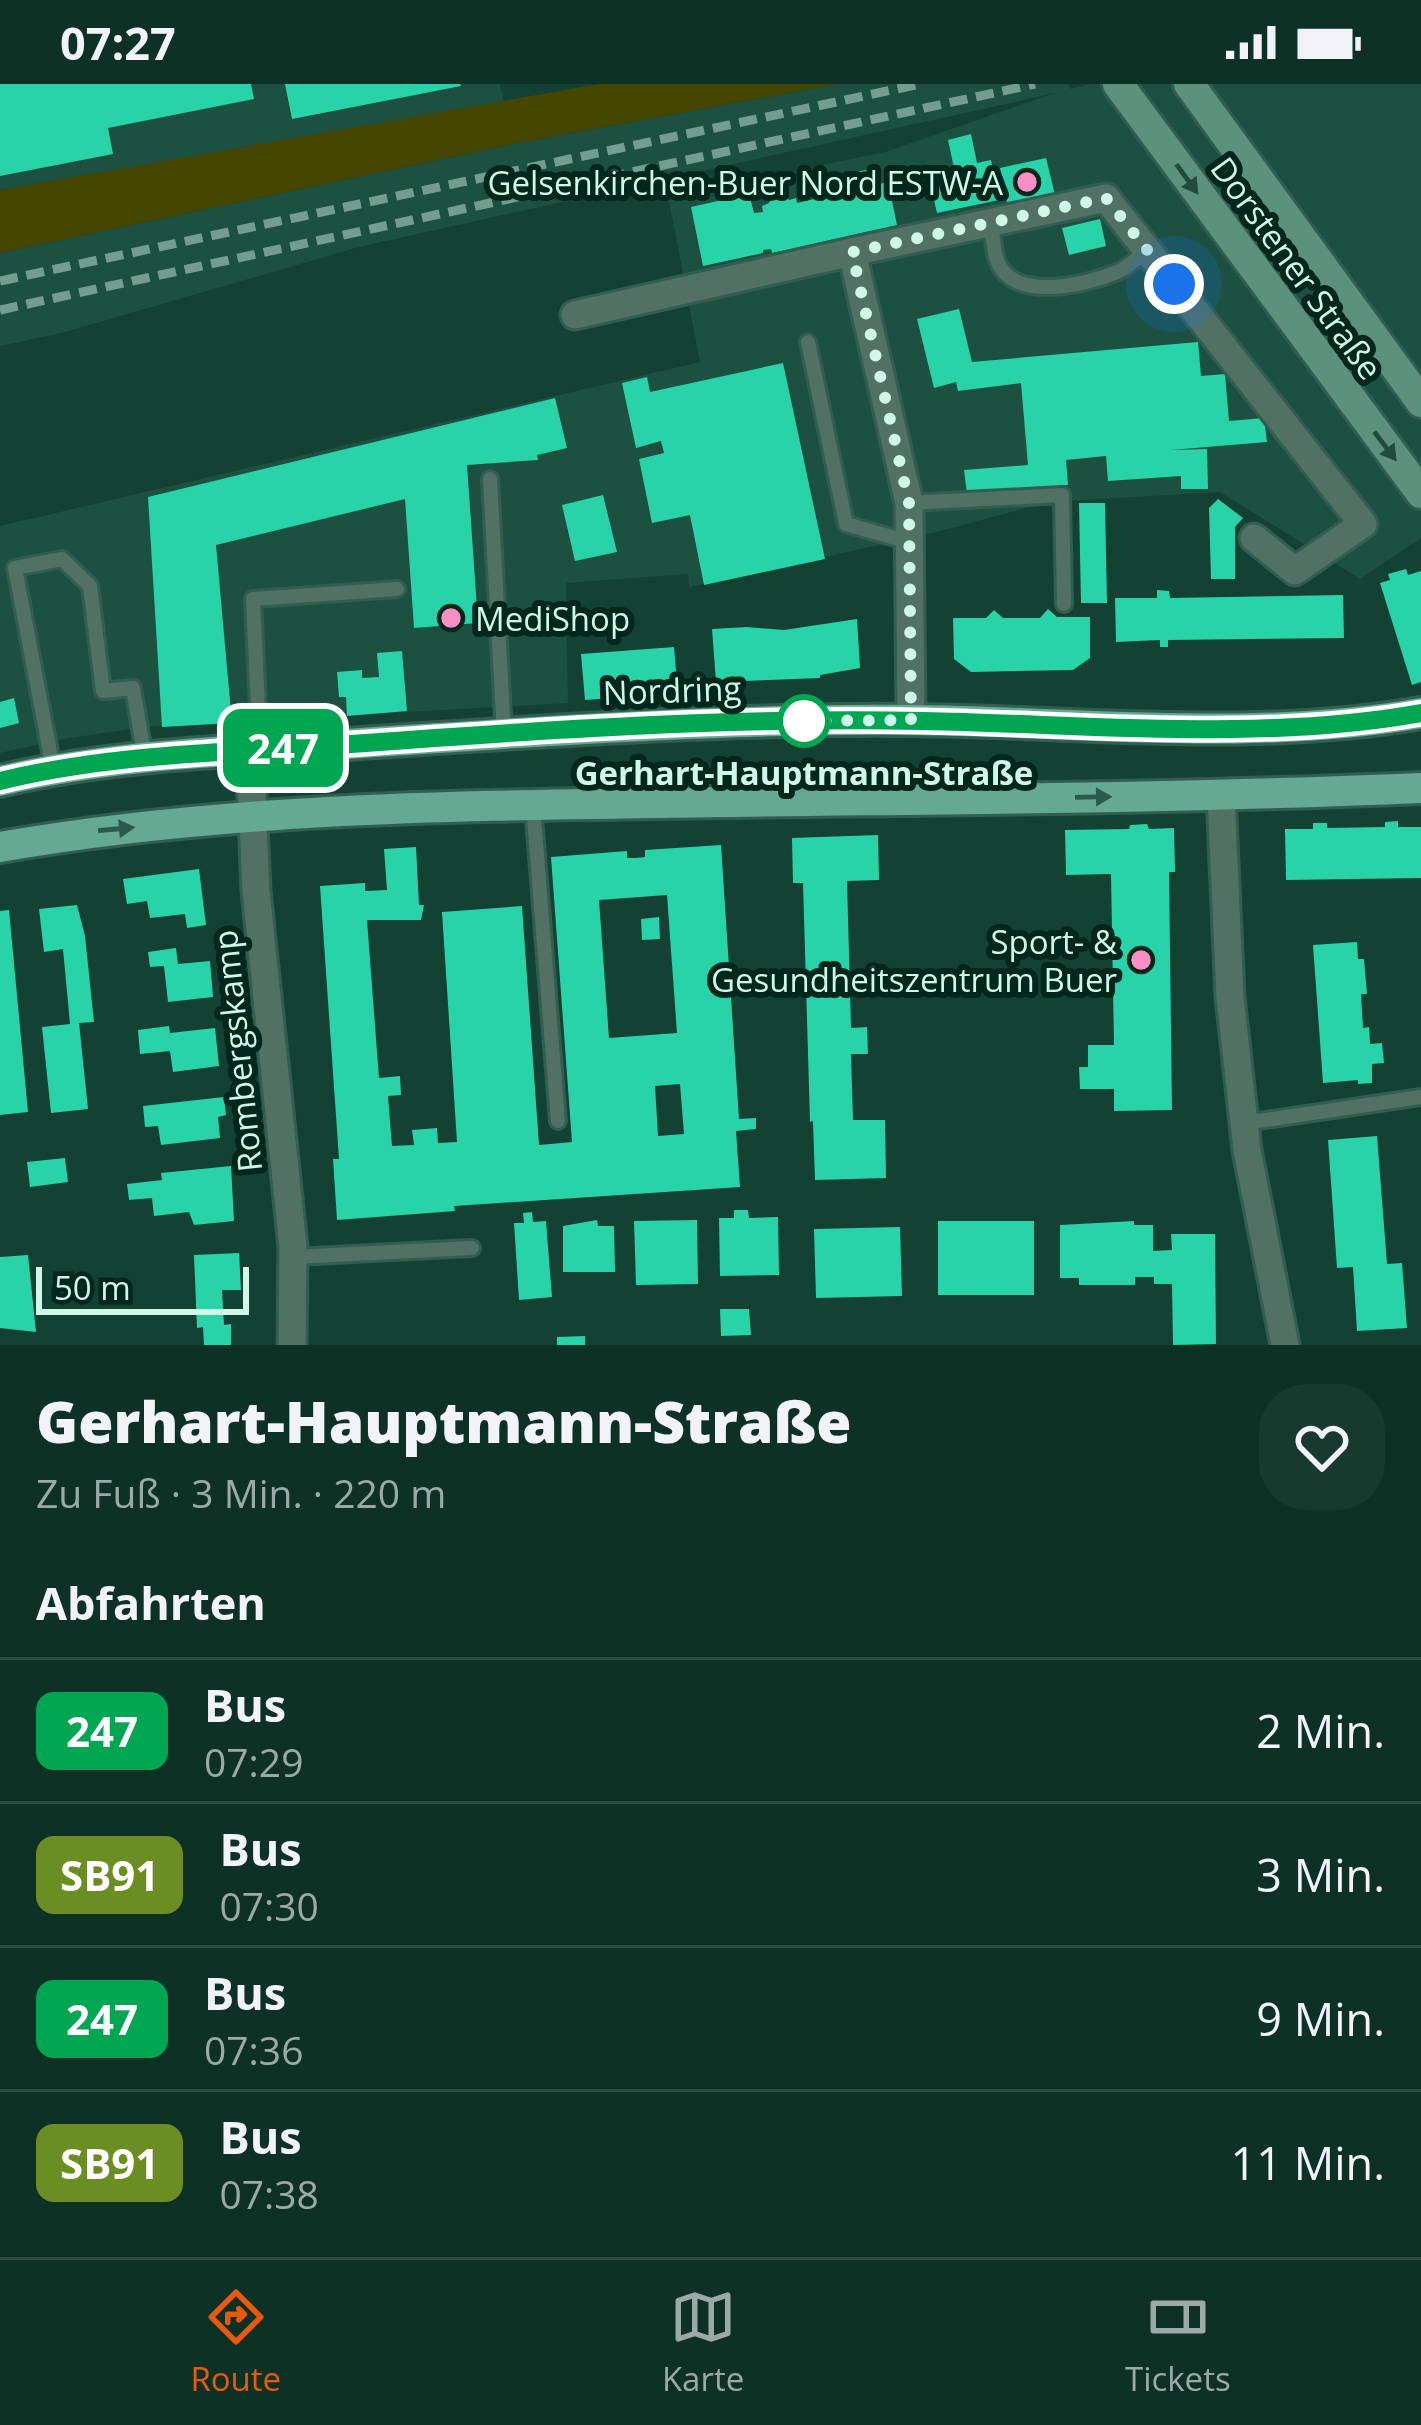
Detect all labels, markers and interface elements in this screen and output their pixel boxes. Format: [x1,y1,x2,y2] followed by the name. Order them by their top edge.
[60,12,176,73] text: 07:27
[1201,148,1393,388] street label: Dorstener Straße
[487,160,1003,205] place label: Gelsenkirchen-Buer Nord ESTW-A
[1174,163,1198,195] one-way arrow
[1014,169,1040,195] marker: Gelsenkirchen-Buer Nord ESTW-A
[1144,254,1204,314] your location
[1373,430,1397,462] one-way arrow
[475,596,630,641] place label: MediShop
[438,605,464,631] marker: MediShop
[602,665,742,715] street label: Nordring
[779,696,829,746] marker: Gerhart-Hauptmann-Straße
[214,709,352,787] line badge: 247
[247,719,319,776] text: 247
[575,750,1033,795] place label: Gerhart-Hauptmann-Straße
[1075,788,1113,807] one-way arrow
[97,819,135,838] one-way arrow
[711,919,1117,1002] place label: Sport- & Gesundheitszentrum Buer
[202,928,272,1174] street label: Rombergskamp
[1128,947,1154,973] marker: Sport- & Gesundheitszentrum Buer
[36,1261,249,1314] scale bar
[54,1265,131,1310] text: 50 m
[36,1382,852,1460] text: Gerhart-Hauptmann-Straße
[1259,1384,1385,1510] button: heart
[36,1466,446,1519] text: Zu Fuß · 3 Min. · 220 m
[36,1572,266,1633] text: Abfahrten
[204,1674,286,1735] text: Bus
[1256,1700,1385,1761] text: 2 Min.
[66,1702,138,1759] text: 247
[204,1735,303,1788] text: 07:29
[219,1818,302,1879] text: Bus
[1256,1844,1385,1905] text: 3 Min.
[60,1846,159,1903] text: SB91
[219,1879,319,1932] text: 07:30
[204,1962,286,2023] text: Bus
[1256,1988,1385,2049] text: 9 Min.
[66,1990,138,2047] text: 247
[204,2023,303,2076] text: 07:36
[219,2106,302,2167] text: Bus
[1231,2132,1385,2193] text: 11 Min.
[60,2134,159,2191] text: SB91
[219,2167,319,2220] text: 07:38
[190,2284,281,2401] tab: Route
[662,2284,744,2401] tab: Karte
[1125,2284,1231,2401] tab: Tickets

